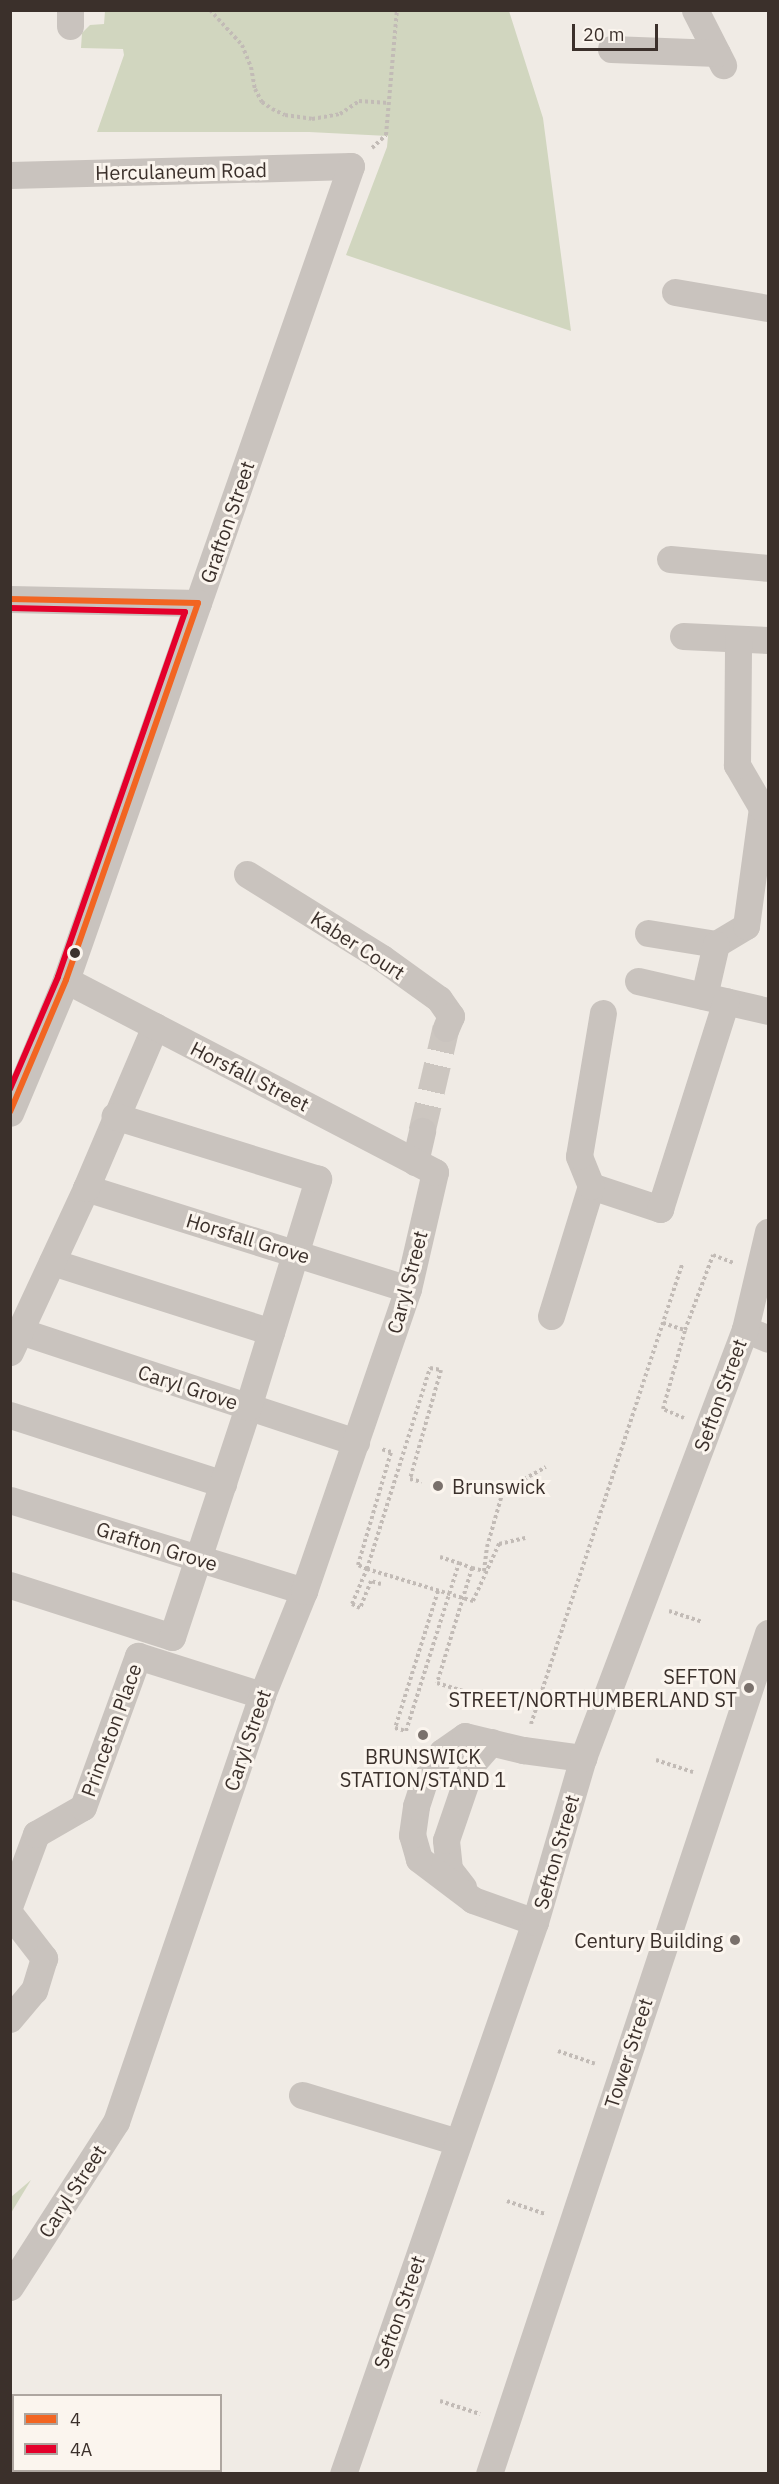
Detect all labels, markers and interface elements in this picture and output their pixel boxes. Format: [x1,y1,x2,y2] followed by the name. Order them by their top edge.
[575,12,660,50] scale bar
[583,23,625,46] text: 20 m
[95,158,267,184] street label: Herculaneum Road
[195,458,259,586] street label: Grafton Street
[307,906,409,984] street label: Kaber Court
[69,947,81,959] unlabelled marker
[187,1036,313,1116] street label: Horsfall Street
[183,1208,313,1268] street label: Horsfall Grove
[382,1228,432,1336] street label: Caryl Street
[689,1335,751,1455] street label: Sefton Street
[135,1360,241,1414] street label: Caryl Grove
[452,1474,546,1498] place label: Brunswick
[429,1477,447,1495] marker: Brunswick
[94,1516,220,1576] street label: Grafton Grove
[76,1660,146,1800] street label: Princeton Place
[449,1664,737,1711] place label: SEFTON STREET/NORTHUMBERLAND ST
[742,1681,756,1695] marker: SEFTON STREET/NORTHUMBERLAND ST
[218,1686,276,1794] street label: Caryl Street
[416,1728,430,1742] marker: BRUNSWICK STATION/STAND 1
[340,1744,506,1791] place label: BRUNSWICK STATION/STAND 1
[528,1792,584,1912] street label: Sefton Street
[574,1928,723,1952] place label: Century Building
[728,1933,742,1947] marker: Century Building
[599,1995,657,2111] street label: Tower Street
[33,2140,111,2242] street label: Caryl Street
[368,2252,430,2372] street label: Sefton Street
[12,2394,222,2472] legend
[70,2408,81,2431] text: 4
[70,2438,92,2461] text: 4A

